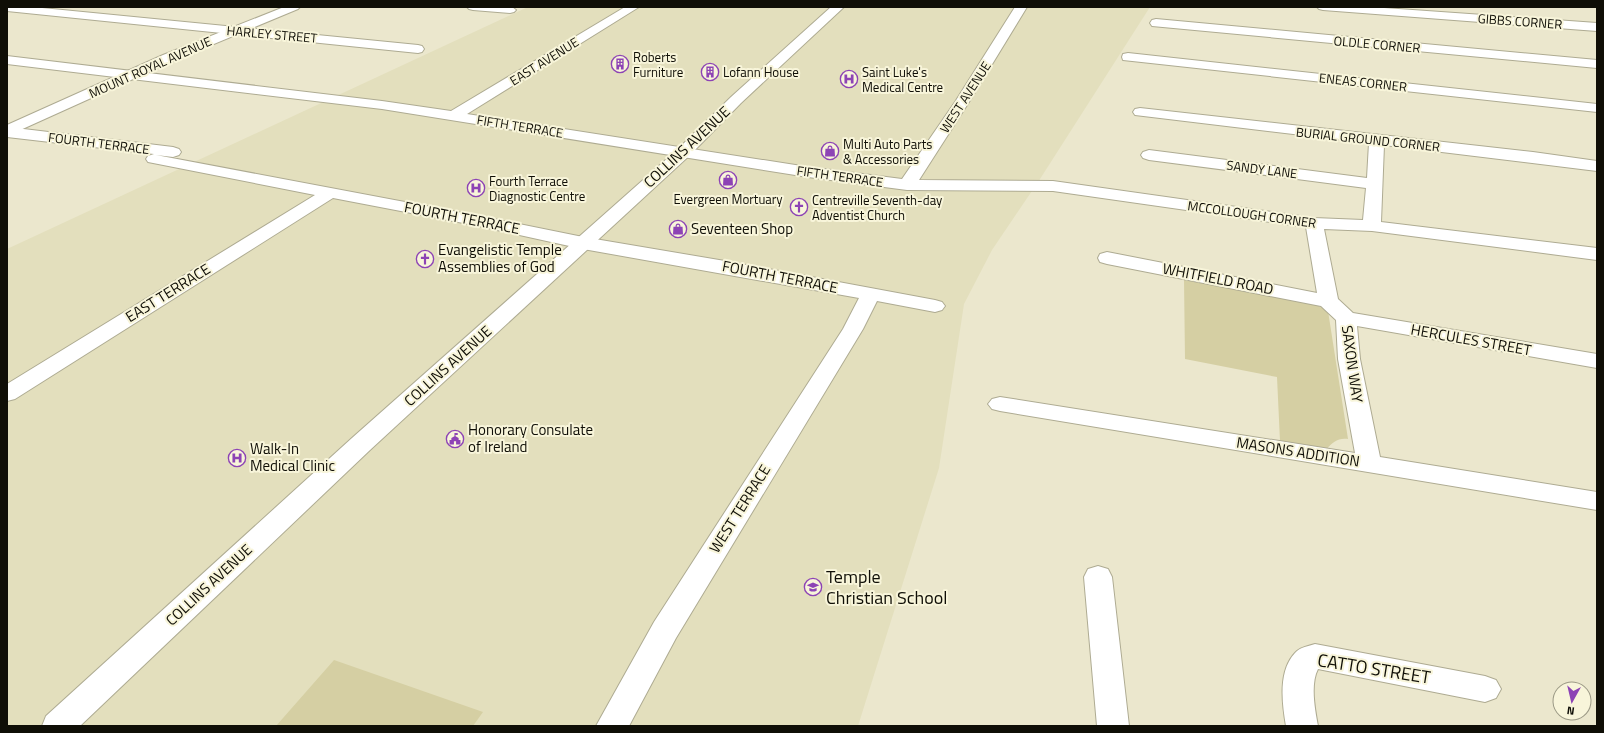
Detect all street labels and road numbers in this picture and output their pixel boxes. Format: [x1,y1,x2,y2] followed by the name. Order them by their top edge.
[1477,8,1563,34] street label: GIBBS CORNER
[226,20,318,48] street label: HARLEY STREET
[1333,30,1421,58] street label: OLDLE CORNER
[86,31,214,103] street label: MOUNT ROYAL AVENUE
[506,32,582,90] street label: EAST AVENUE
[934,57,996,137] street label: WEST AVENUE
[1318,67,1408,97] street label: ENEAS CORNER
[638,100,735,193] street label: COLLINS AVENUE
[475,109,565,143] street label: FIFTH TERRACE
[1295,121,1441,157] street label: BURIAL GROUND CORNER
[47,127,151,159] street label: FOURTH TERRACE
[1225,155,1299,183] street label: SANDY LANE
[795,160,885,192] street label: FIFTH TERRACE
[402,195,522,240] street label: FOURTH TERRACE
[1186,195,1318,233] street label: MCCOLLOUGH CORNER
[720,254,840,299] street label: FOURTH TERRACE
[1161,256,1276,301] street label: WHITFIELD ROAD
[121,257,215,328] street label: EAST TERRACE
[1409,318,1533,361] street label: HERCULES STREET
[399,320,497,411] street label: COLLINS AVENUE
[1336,324,1369,404] street label: SAXON WAY
[1235,430,1361,473] street label: MASONS ADDITION
[703,460,776,558] street label: WEST TERRACE
[160,538,257,631] street label: COLLINS AVENUE
[1316,646,1433,691] street label: CATTO STREET

